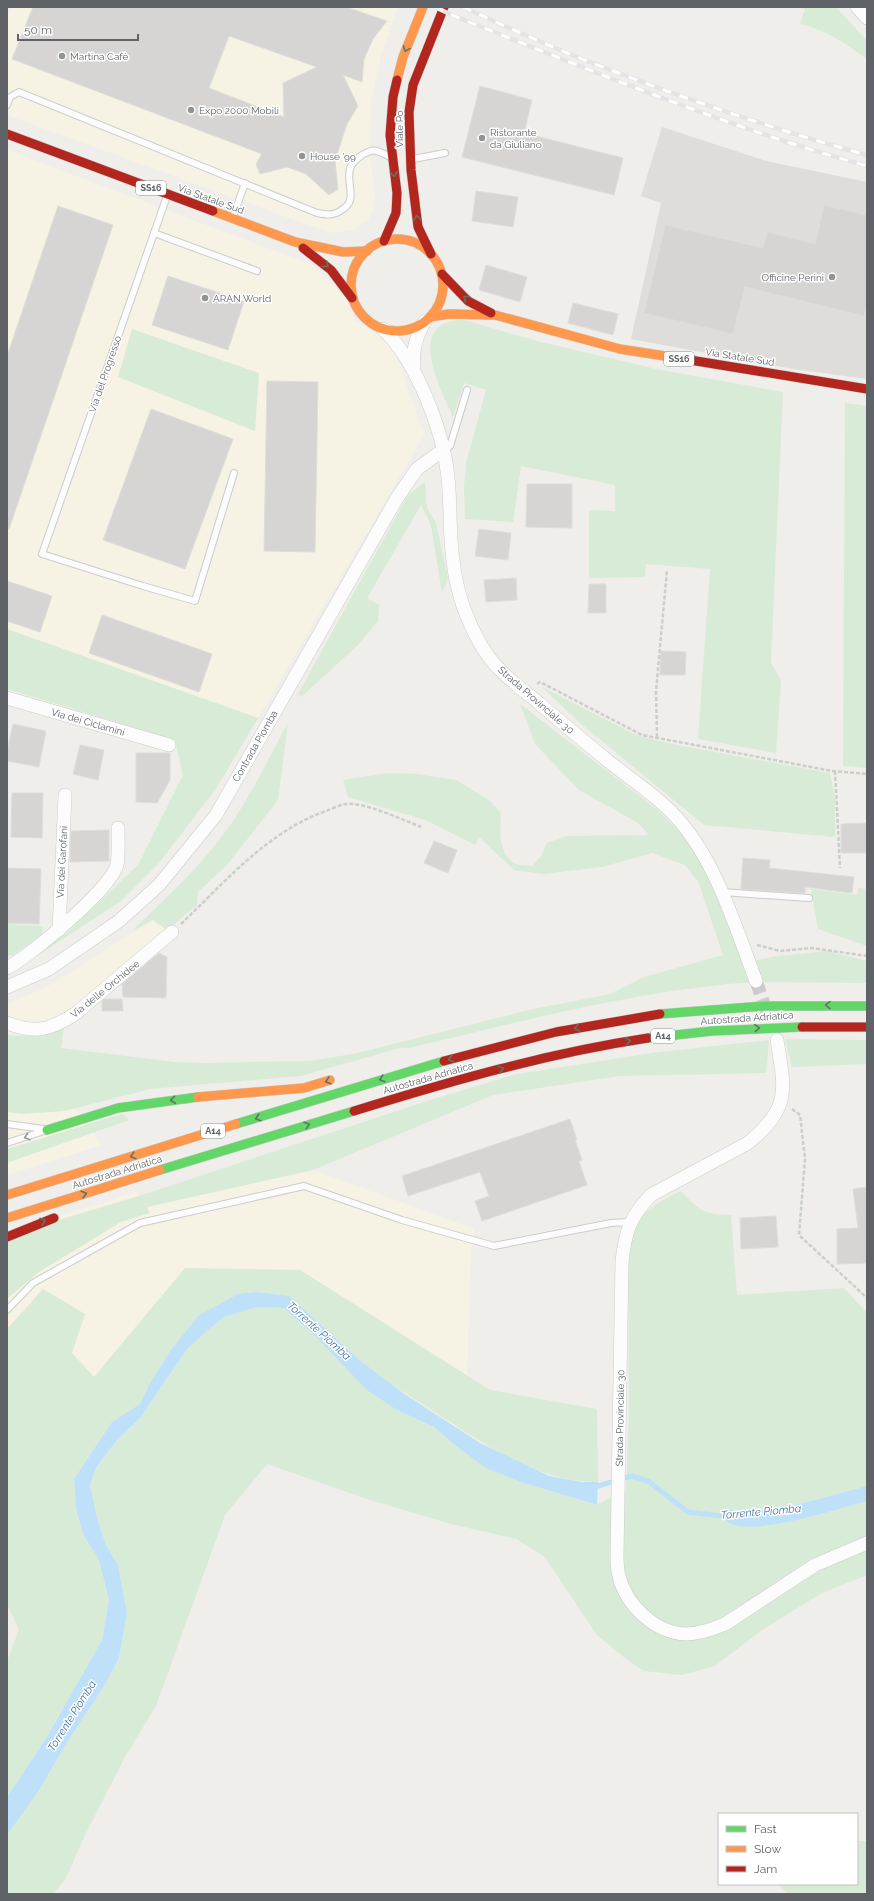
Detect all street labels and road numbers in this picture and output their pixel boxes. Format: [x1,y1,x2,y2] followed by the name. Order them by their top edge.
[394,110,405,148] street label: Viale Po
[136,181,166,195] road number: SS16
[176,182,246,216] street label: Via Statale Sud
[87,334,123,414] street label: Via del Progresso
[705,346,775,368] street label: Via Statale Sud
[664,352,694,366] road number: SS16
[496,664,576,736] street label: Strada Provinciale 30
[50,706,126,738] street label: Via dei Ciclamini
[230,708,280,784] street label: Contrada Piomba
[55,826,69,898] street label: Via dei Garofani
[68,958,142,1020] street label: Via delle Orchidee
[700,1009,794,1027] street label: Autostrada Adriatica
[651,1029,675,1043] road number: A14
[382,1060,474,1096] street label: Autostrada Adriatica
[201,1124,225,1138] road number: A14
[71,1153,163,1191] street label: Autostrada Adriatica
[614,1369,626,1467] street label: Strada Provinciale 30

